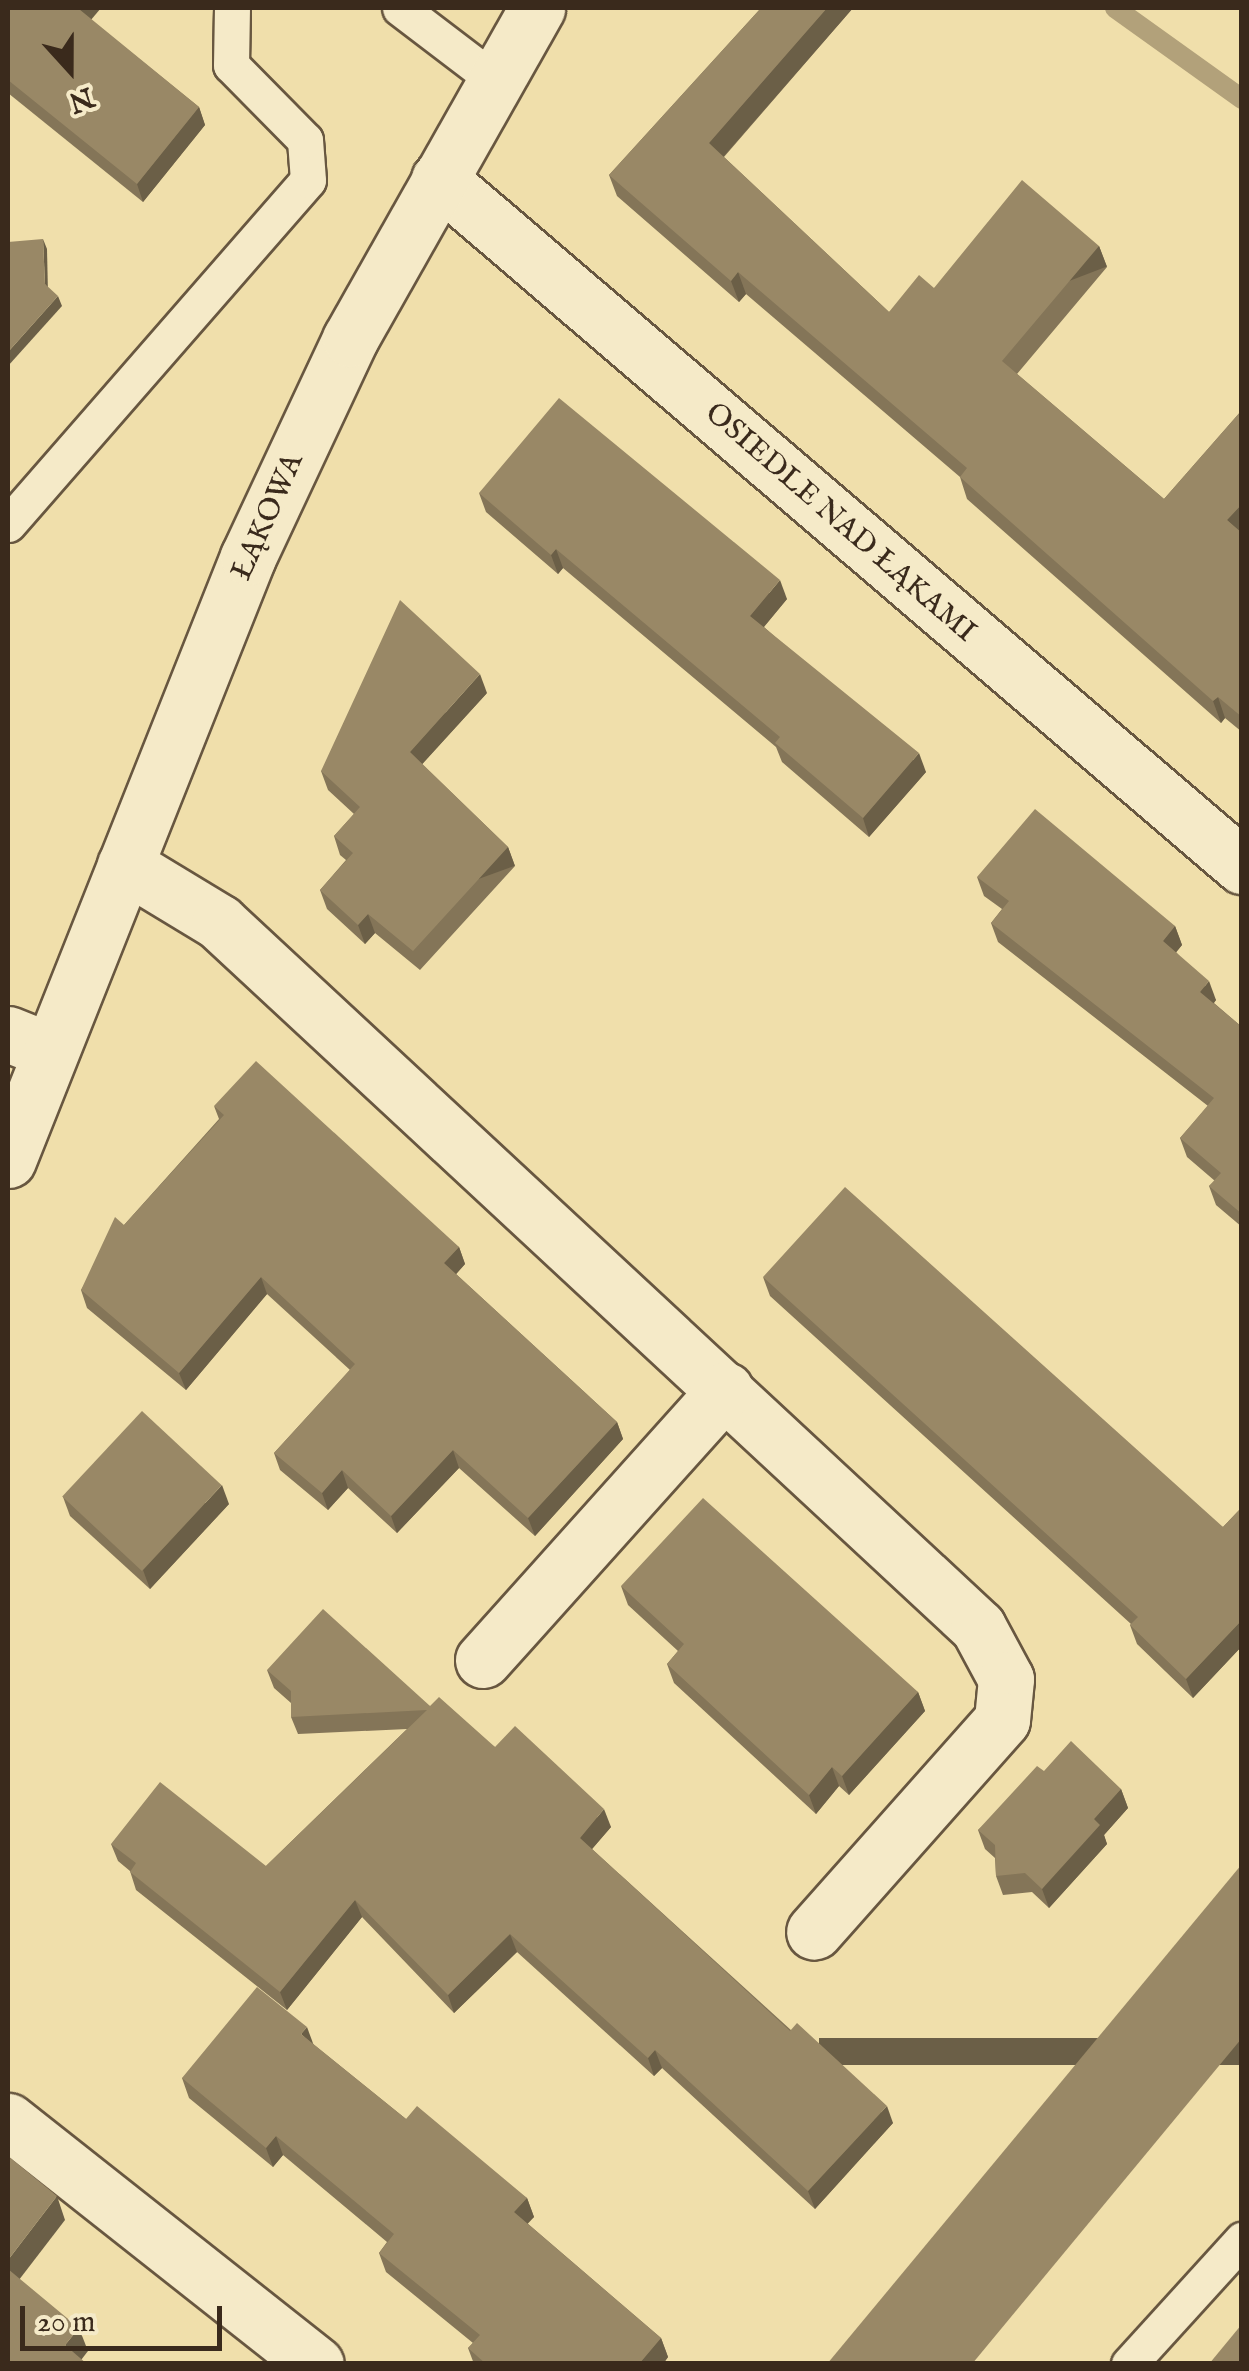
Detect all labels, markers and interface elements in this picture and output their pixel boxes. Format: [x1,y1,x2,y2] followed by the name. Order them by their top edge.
[20,20,120,120] north arrow
[63,78,99,119] text: N
[697,396,983,650] street label: OSIEDLE NAD ŁĄKAMI
[224,448,312,586] street label: ŁĄKOWA
[25,2286,228,2348] scale bar
[37,2304,96,2342] text: 20 m

